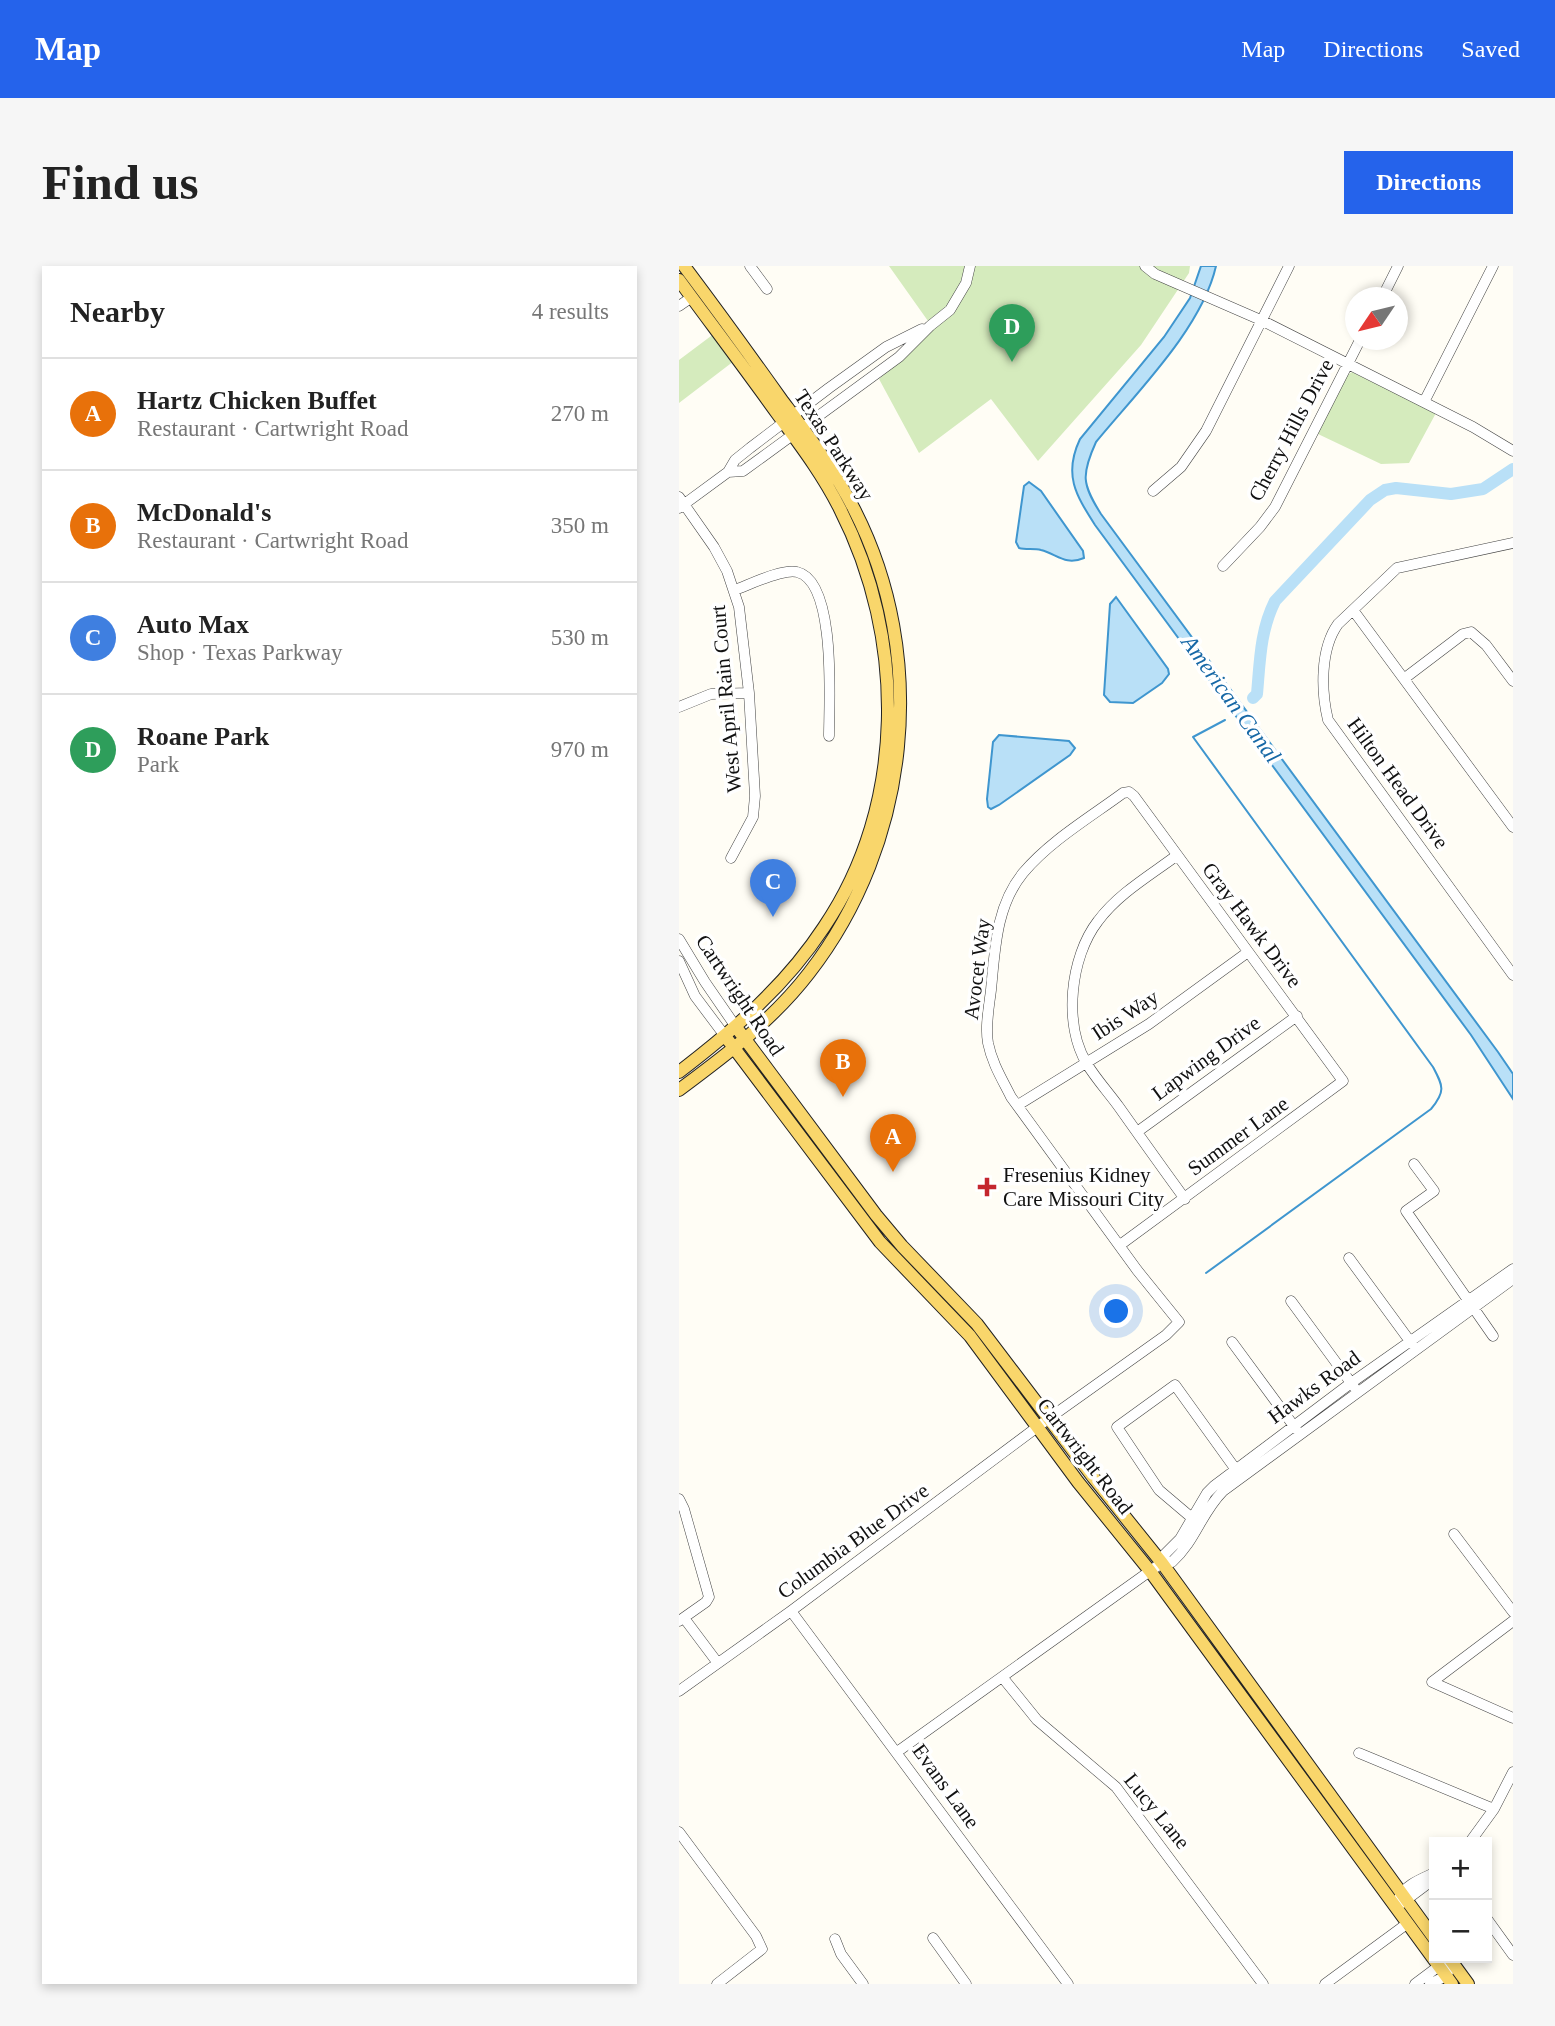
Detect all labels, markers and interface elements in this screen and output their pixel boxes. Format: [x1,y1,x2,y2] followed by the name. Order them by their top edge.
[35,31,101,67] text: Map
[1241,36,1285,62] text: Map
[1323,36,1423,62] text: Directions
[1461,36,1520,62] text: Saved
[1344,151,1513,214] button: Directions
[42,155,199,210] text: Find us
[1345,287,1408,350] north arrow
[70,295,165,328] text: Nearby
[532,299,609,324] text: 4 results
[989,304,1035,362] pin: D
[1243,355,1339,505] street label: Cherry Hills Drive
[789,385,879,505] street label: Texas Parkway
[137,386,377,415] text: Hartz Chicken Buffet
[85,401,101,426] text: A
[551,401,609,426] text: 270 m
[137,416,408,441] text: Restaurant · Cartwright Road
[137,498,271,527] text: McDonald's
[85,513,101,538] text: B
[551,513,609,538] text: 350 m
[137,528,408,553] text: Restaurant · Cartwright Road
[706,604,746,794] street label: West April Rain Court
[137,610,249,639] text: Auto Max
[85,625,101,650] text: C
[551,625,609,650] text: 530 m
[1175,629,1286,768] water label: American Canal
[137,640,343,665] text: Shop · Texas Parkway
[1342,713,1454,853] street label: Hilton Head Drive
[137,722,269,751] text: Roane Park
[85,737,101,762] text: D
[551,737,609,762] text: 970 m
[137,752,179,777] text: Park
[1197,858,1307,992] street label: Gray Hawk Drive
[750,859,796,917] pin: C
[959,916,995,1021] street label: Avocet Way
[691,930,790,1060] street label: Cartwright Road
[1087,984,1163,1045] street label: Ibis Way
[1147,1011,1265,1105] street label: Lapwing Drive
[820,1039,866,1097] pin: B
[1183,1091,1293,1181] street label: Summer Lane
[870,1114,916,1172] pin: A
[1003,1163,1164,1211] place label: Fresenius Kidney Care Missouri City
[977,1177,997,1197] marker: Fresenius Kidney Care Missouri City
[1099,1294,1133,1328] your location
[1263,1345,1365,1428] street label: Hawks Road
[1032,1393,1138,1519] street label: Cartwright Road
[773,1478,933,1604] street label: Columbia Blue Drive
[907,1739,985,1833] street label: Evans Lane
[1119,1768,1195,1854] street label: Lucy Lane
[1429,1837,1492,1963] map controls
[1429,1837,1492,1900] button: +
[1429,1900,1492,1963] button: −

